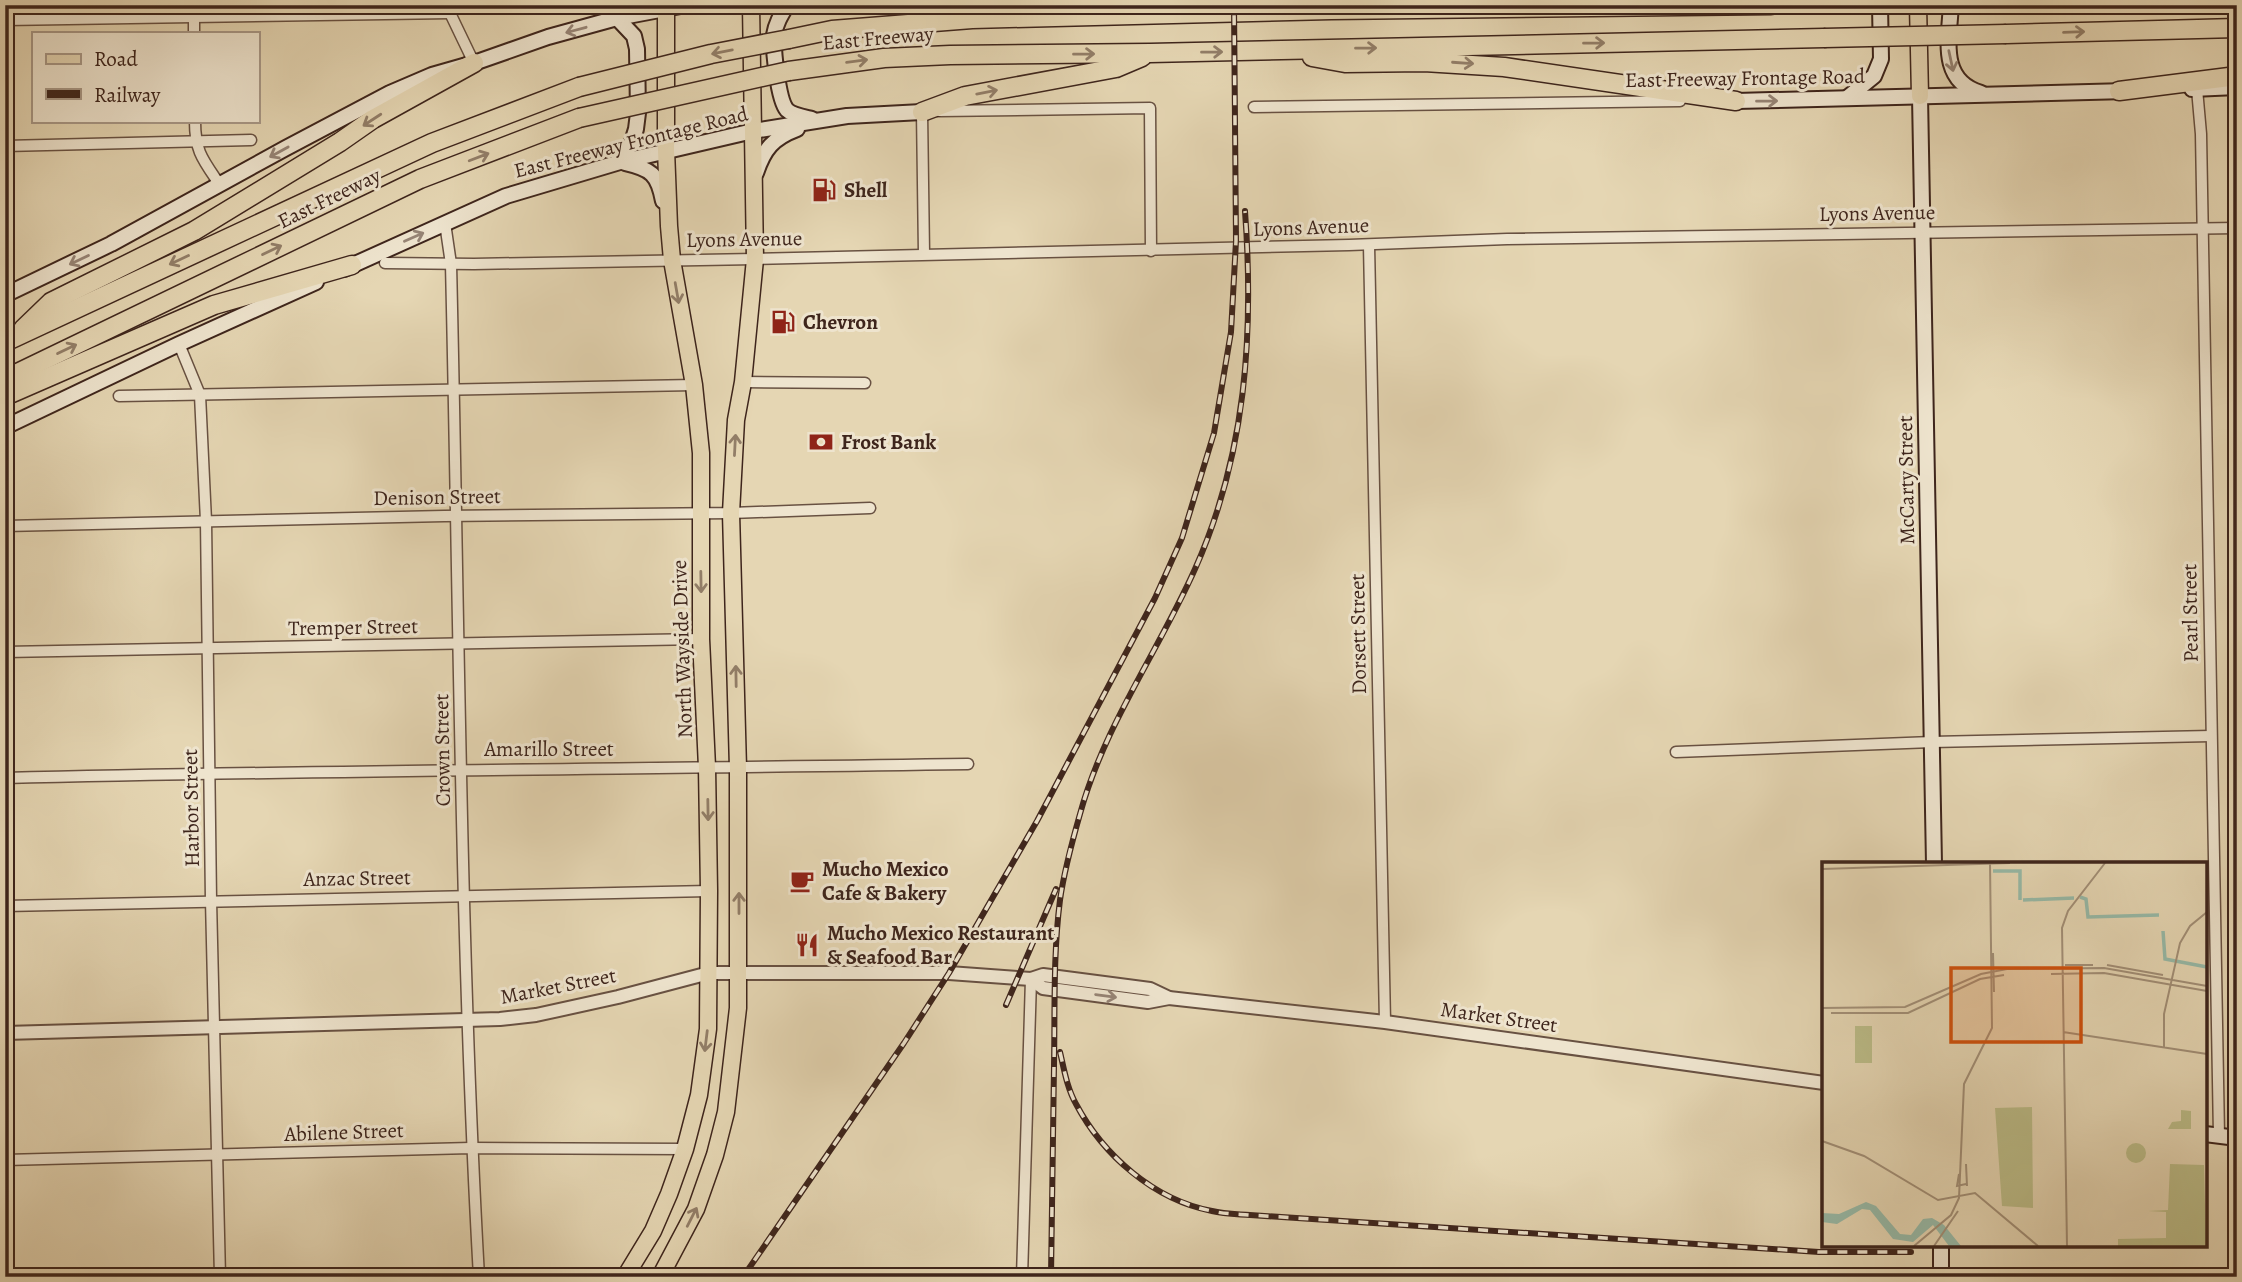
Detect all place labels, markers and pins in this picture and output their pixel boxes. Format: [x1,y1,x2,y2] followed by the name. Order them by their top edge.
[810,176,838,204] fuel station icon: Shell
[844,176,888,204] place label: Shell
[769,308,797,336] fuel station icon: Chevron
[803,308,878,336] place label: Chevron
[807,428,835,456] bank icon: Frost Bank
[841,428,936,456] place label: Frost Bank
[822,855,949,907] place label: Mucho Mexico Cafe & Bakery
[788,867,816,895] cafe icon: Mucho Mexico Cafe & Bakery
[827,919,1054,971] place label: Mucho Mexico Restaurant & Seafood Bar
[793,931,821,959] restaurant icon: Mucho Mexico Restaurant & Seafood Bar

